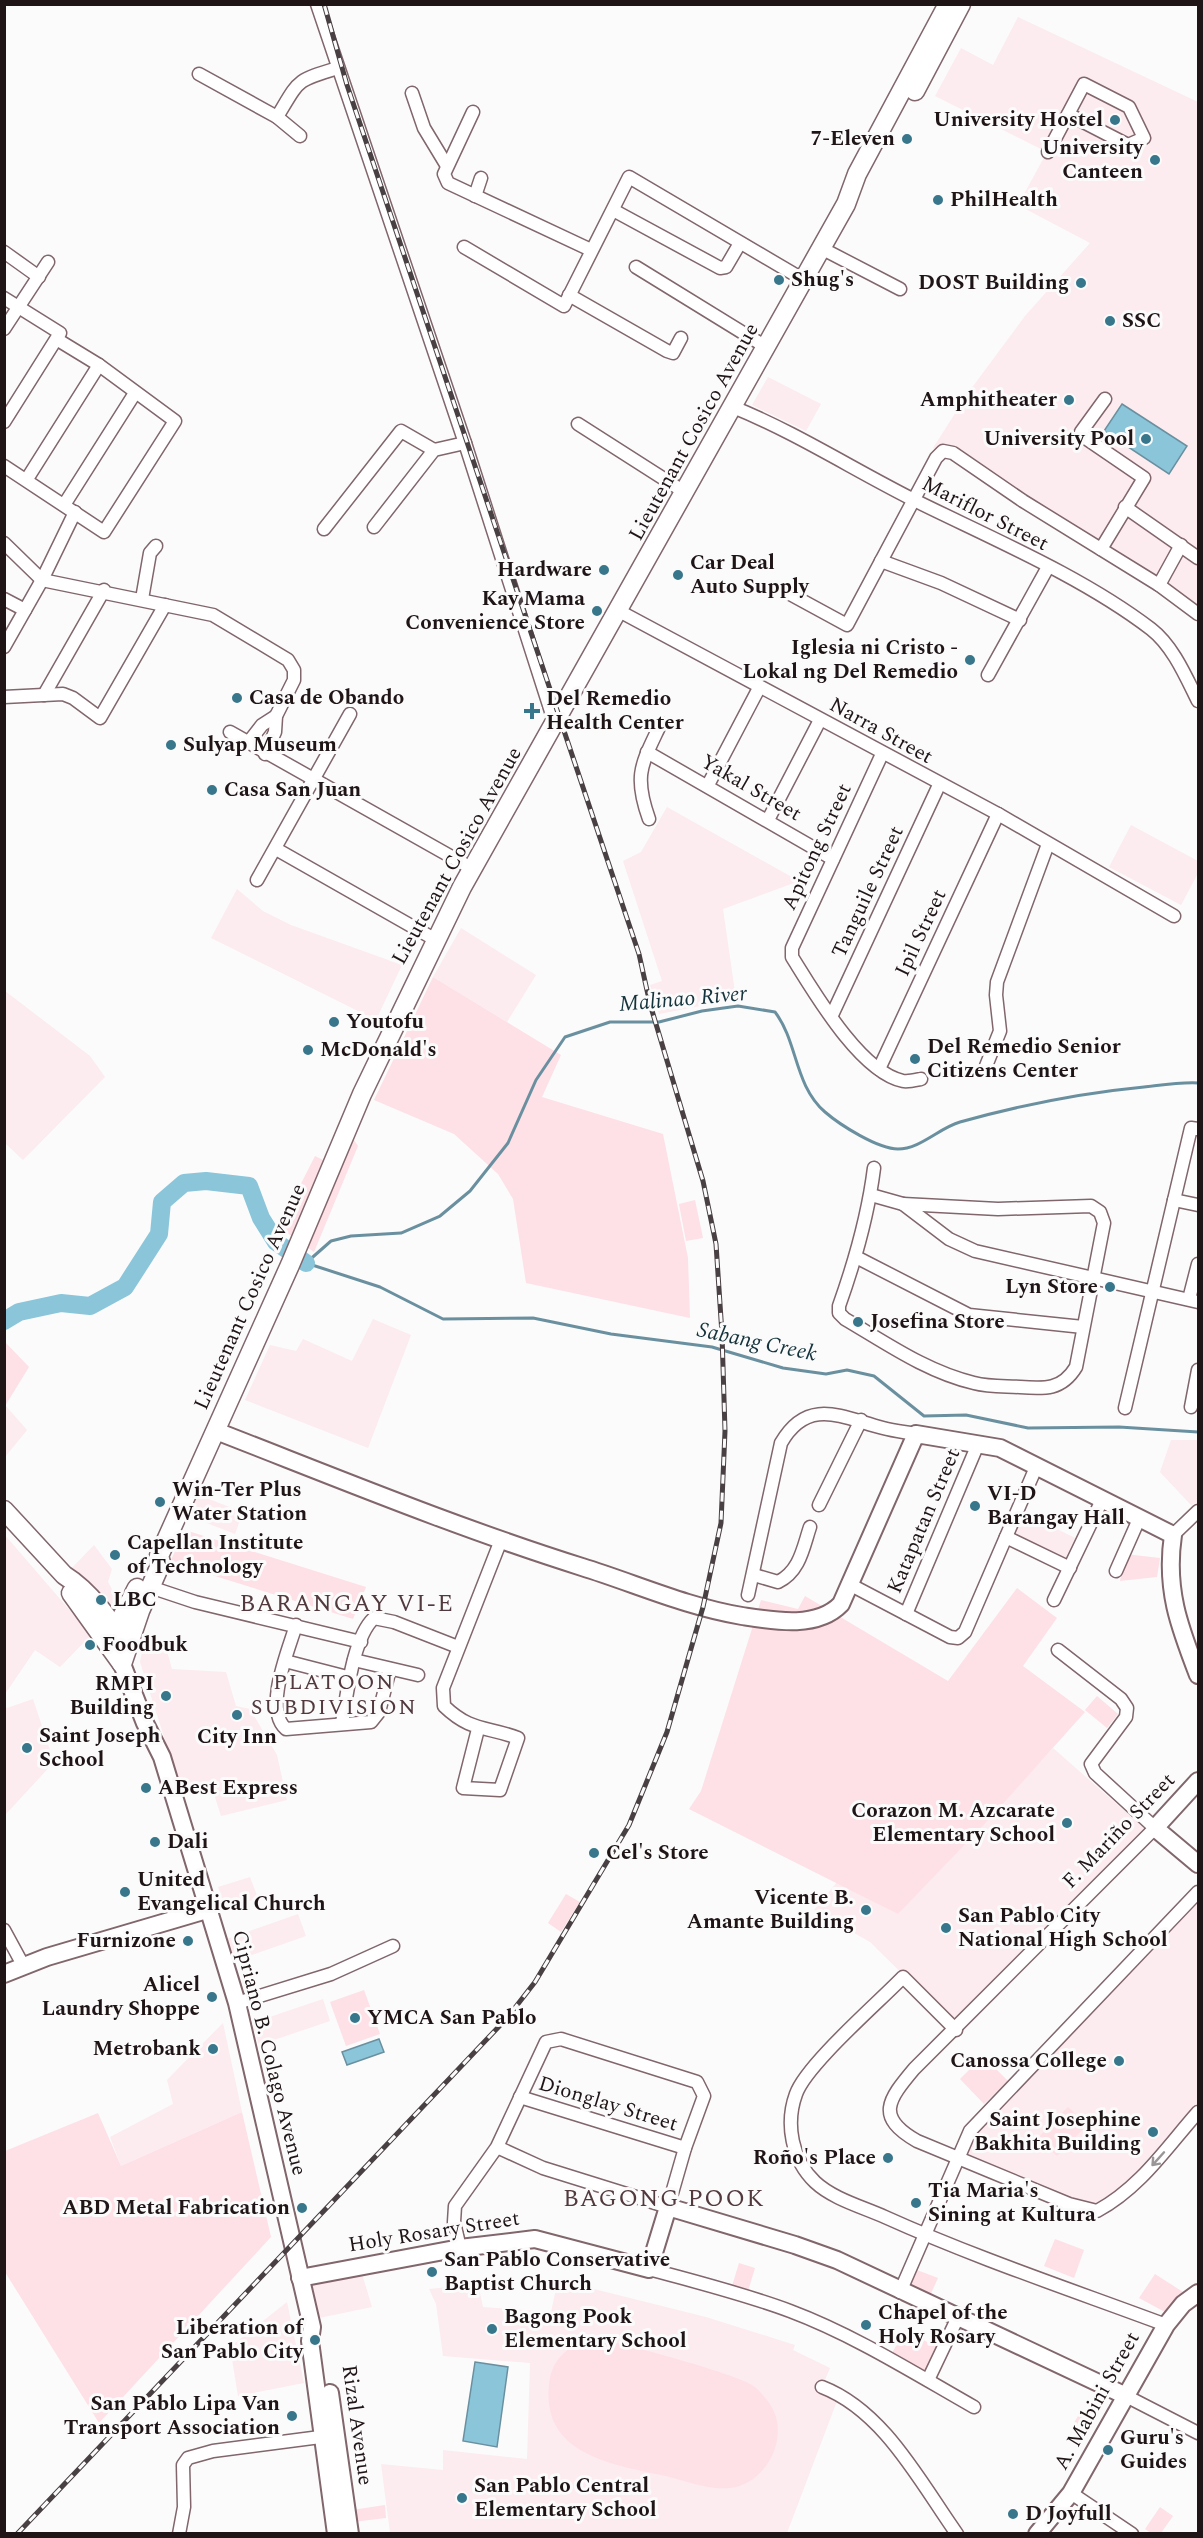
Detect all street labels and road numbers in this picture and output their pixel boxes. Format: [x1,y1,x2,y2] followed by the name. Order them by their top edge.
[621,317,767,547] street label: Lieutenant Cosico Avenue
[916,468,1054,560] street label: Mariflor Street
[823,689,939,773] street label: Narra Street
[384,741,530,971] street label: Lieutenant Cosico Avenue
[695,746,807,830] street label: Yakal Street
[774,778,860,916] street label: Apitong Street
[823,821,913,963] street label: Tanguile Street
[887,884,955,982] street label: Ipil Street
[186,1179,314,1415] street label: Lieutenant Cosico Avenue
[879,1443,969,1599] street label: Katapatan Street
[1055,1766,1183,1896] street label: F. Mariño Street
[223,1927,315,2179] street label: Cipriano B. Colago Avenue
[534,2068,682,2140] street label: Dionglay Street
[346,2203,522,2261] street label: Holy Rosary Street
[1046,2326,1148,2476] street label: A. Mabini Street
[333,2363,381,2487] street label: Rizal Avenue

